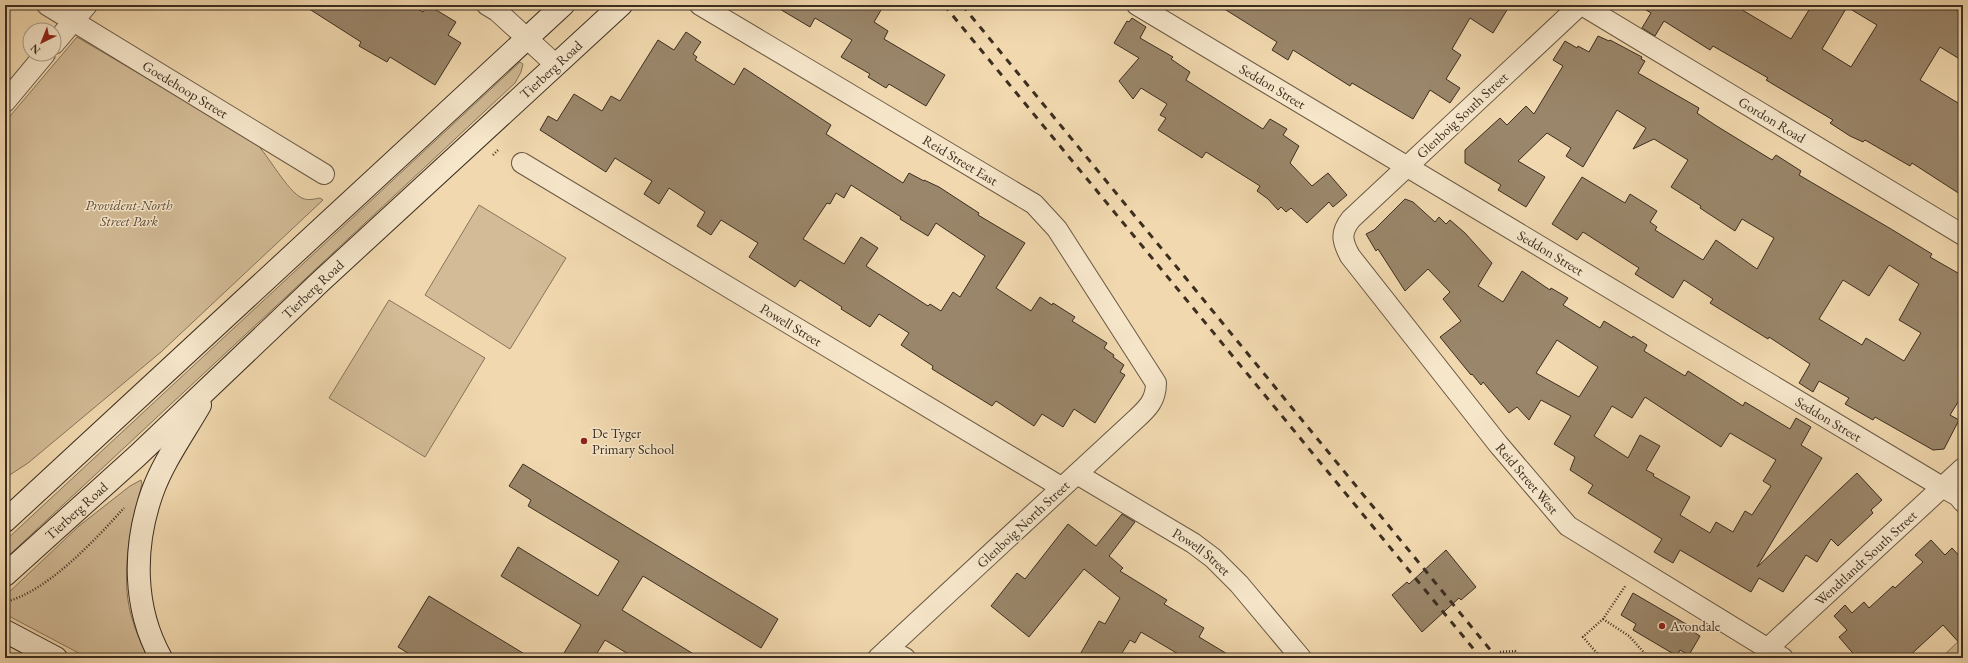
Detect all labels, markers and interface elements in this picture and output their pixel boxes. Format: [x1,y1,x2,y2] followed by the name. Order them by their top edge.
[22,22,62,62] north arrow
[516,36,587,103] street label: Tierberg Road
[27,41,43,57] text: N
[139,56,232,123] street label: Goedehoop Street
[1236,59,1309,113] street label: Seddon Street
[1412,67,1512,162] street label: Glenboig South Street
[1735,93,1810,147] street label: Gordon Road
[919,131,1002,190] street label: Reid Street East
[85,196,173,230] park label: Provident-North Street Park
[1514,226,1587,280] street label: Seddon Street
[278,255,348,323] street label: Tierberg Road
[757,299,826,351] street label: Powell Street
[1792,392,1865,446] street label: Seddon Street
[592,424,675,458] place label: De Tyger Primary School
[579,436,589,446] marker: De Tyger Primary School
[1492,439,1563,518] street label: Reid Street West
[973,476,1074,572] street label: Glenboig North Street
[41,477,112,544] street label: Tierberg Road
[1811,506,1921,609] street label: Wendtlandt South Street
[1169,524,1235,580] street label: Powell Street
[1669,617,1721,635] place label: Avondale
[1657,621,1667,631] marker: Avondale

